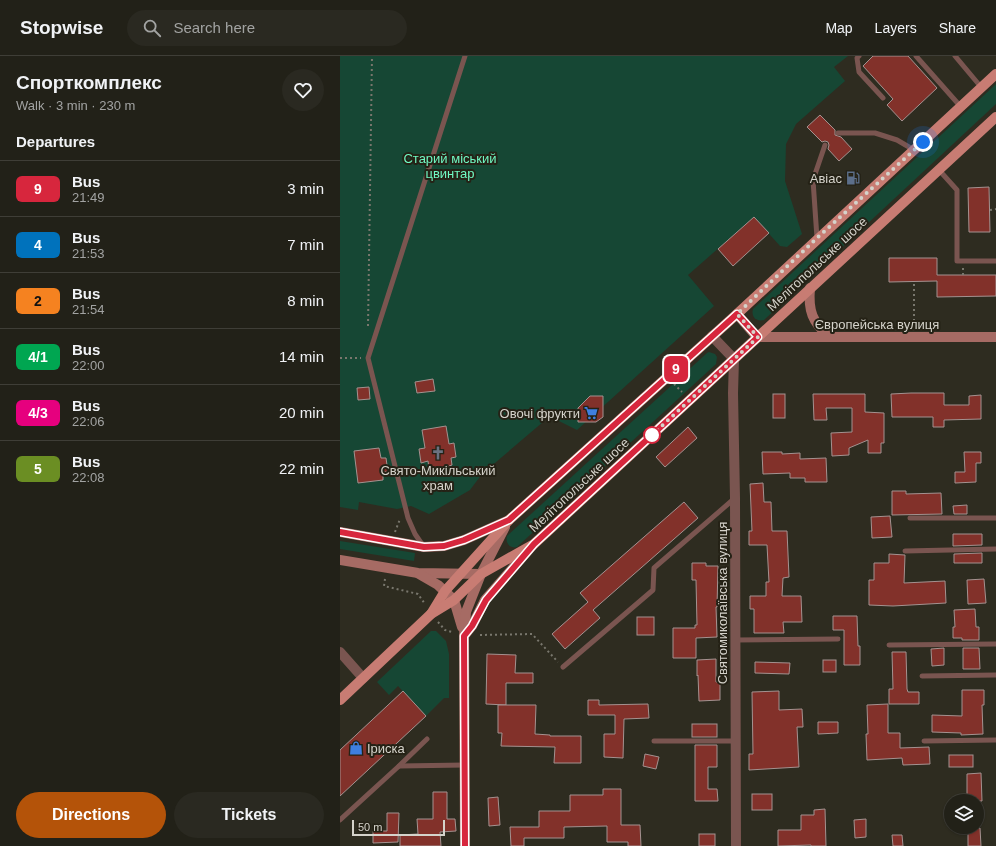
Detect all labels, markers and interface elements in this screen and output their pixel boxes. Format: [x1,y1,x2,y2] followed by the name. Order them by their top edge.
[127,10,407,46] search box
[20,17,103,38] text: Stopwise
[141,17,163,39] icon: search
[173,19,255,36] text: Search here
[825,20,853,36] text: Map
[875,20,917,36] text: Layers
[939,20,976,36] text: Share
[282,69,324,111] button: heart
[16,72,162,93] text: Спорткомплекс
[16,98,135,113] text: Walk · 3 min · 230 m
[913,132,933,152] your location
[16,133,95,150] text: Departures
[403,151,497,181] park label: Старий міський цвинтар
[845,170,861,186] fuel station icon: Авіас
[810,171,842,186] place label: Авіас
[72,173,100,190] text: Bus
[287,180,324,197] text: 3 min
[34,181,42,197] text: 9
[72,190,105,205] text: 21:49
[764,214,870,314] street label: Мелітопольське шосе
[72,229,100,246] text: Bus
[287,236,324,253] text: 7 min
[34,237,42,253] text: 4
[72,246,105,261] text: 21:53
[72,285,100,302] text: Bus
[287,292,324,309] text: 8 min
[34,293,42,309] text: 2
[72,302,105,317] text: 21:54
[815,317,939,332] street label: Європейська вулиця
[72,341,100,358] text: Bus
[279,348,324,365] text: 14 min
[28,349,48,365] text: 4/1
[663,356,689,382] line badge: 9
[72,358,105,373] text: 22:00
[672,361,680,377] text: 9
[72,397,100,414] text: Bus
[279,404,324,421] text: 20 min
[28,405,48,421] text: 4/3
[583,405,599,421] supermarket icon: Овочі фрукти
[500,406,580,421] place label: Овочі фрукти
[72,414,105,429] text: 22:06
[643,426,661,444] unlabelled marker
[526,435,632,535] street label: Мелітопольське шосе
[430,445,446,461] church icon: Свято-Микільський храм
[72,453,100,470] text: Bus
[279,460,324,477] text: 22 min
[34,461,42,477] text: 5
[380,463,496,493] place label: Свято-Микільський храм
[72,470,105,485] text: 22:08
[715,522,730,684] street label: Святомиколаївська вулиця
[348,740,364,756] shop icon: Іриска
[367,741,406,756] place label: Іриска
[16,792,166,838] button: Directions
[174,792,324,838] button: Tickets
[944,794,984,834] map controls
[944,794,984,834] button: layers
[352,818,445,837] scale bar
[358,821,382,833] text: 50 m

